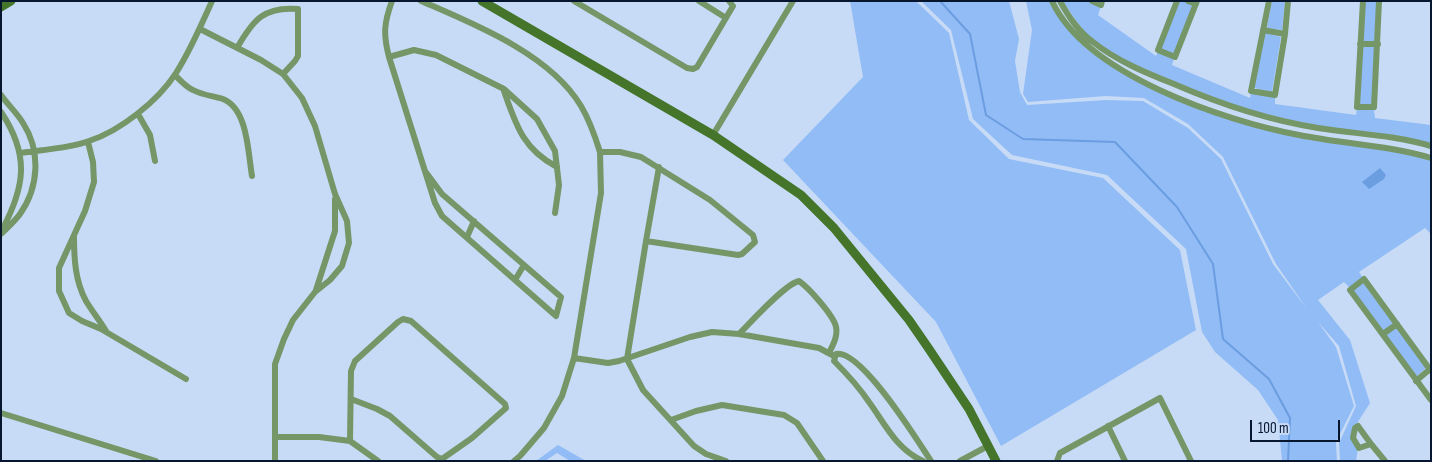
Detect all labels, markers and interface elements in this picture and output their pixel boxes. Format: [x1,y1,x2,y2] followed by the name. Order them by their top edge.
[1252,410,1342,442] scale bar
[1258,419,1289,438] text: 100 m

